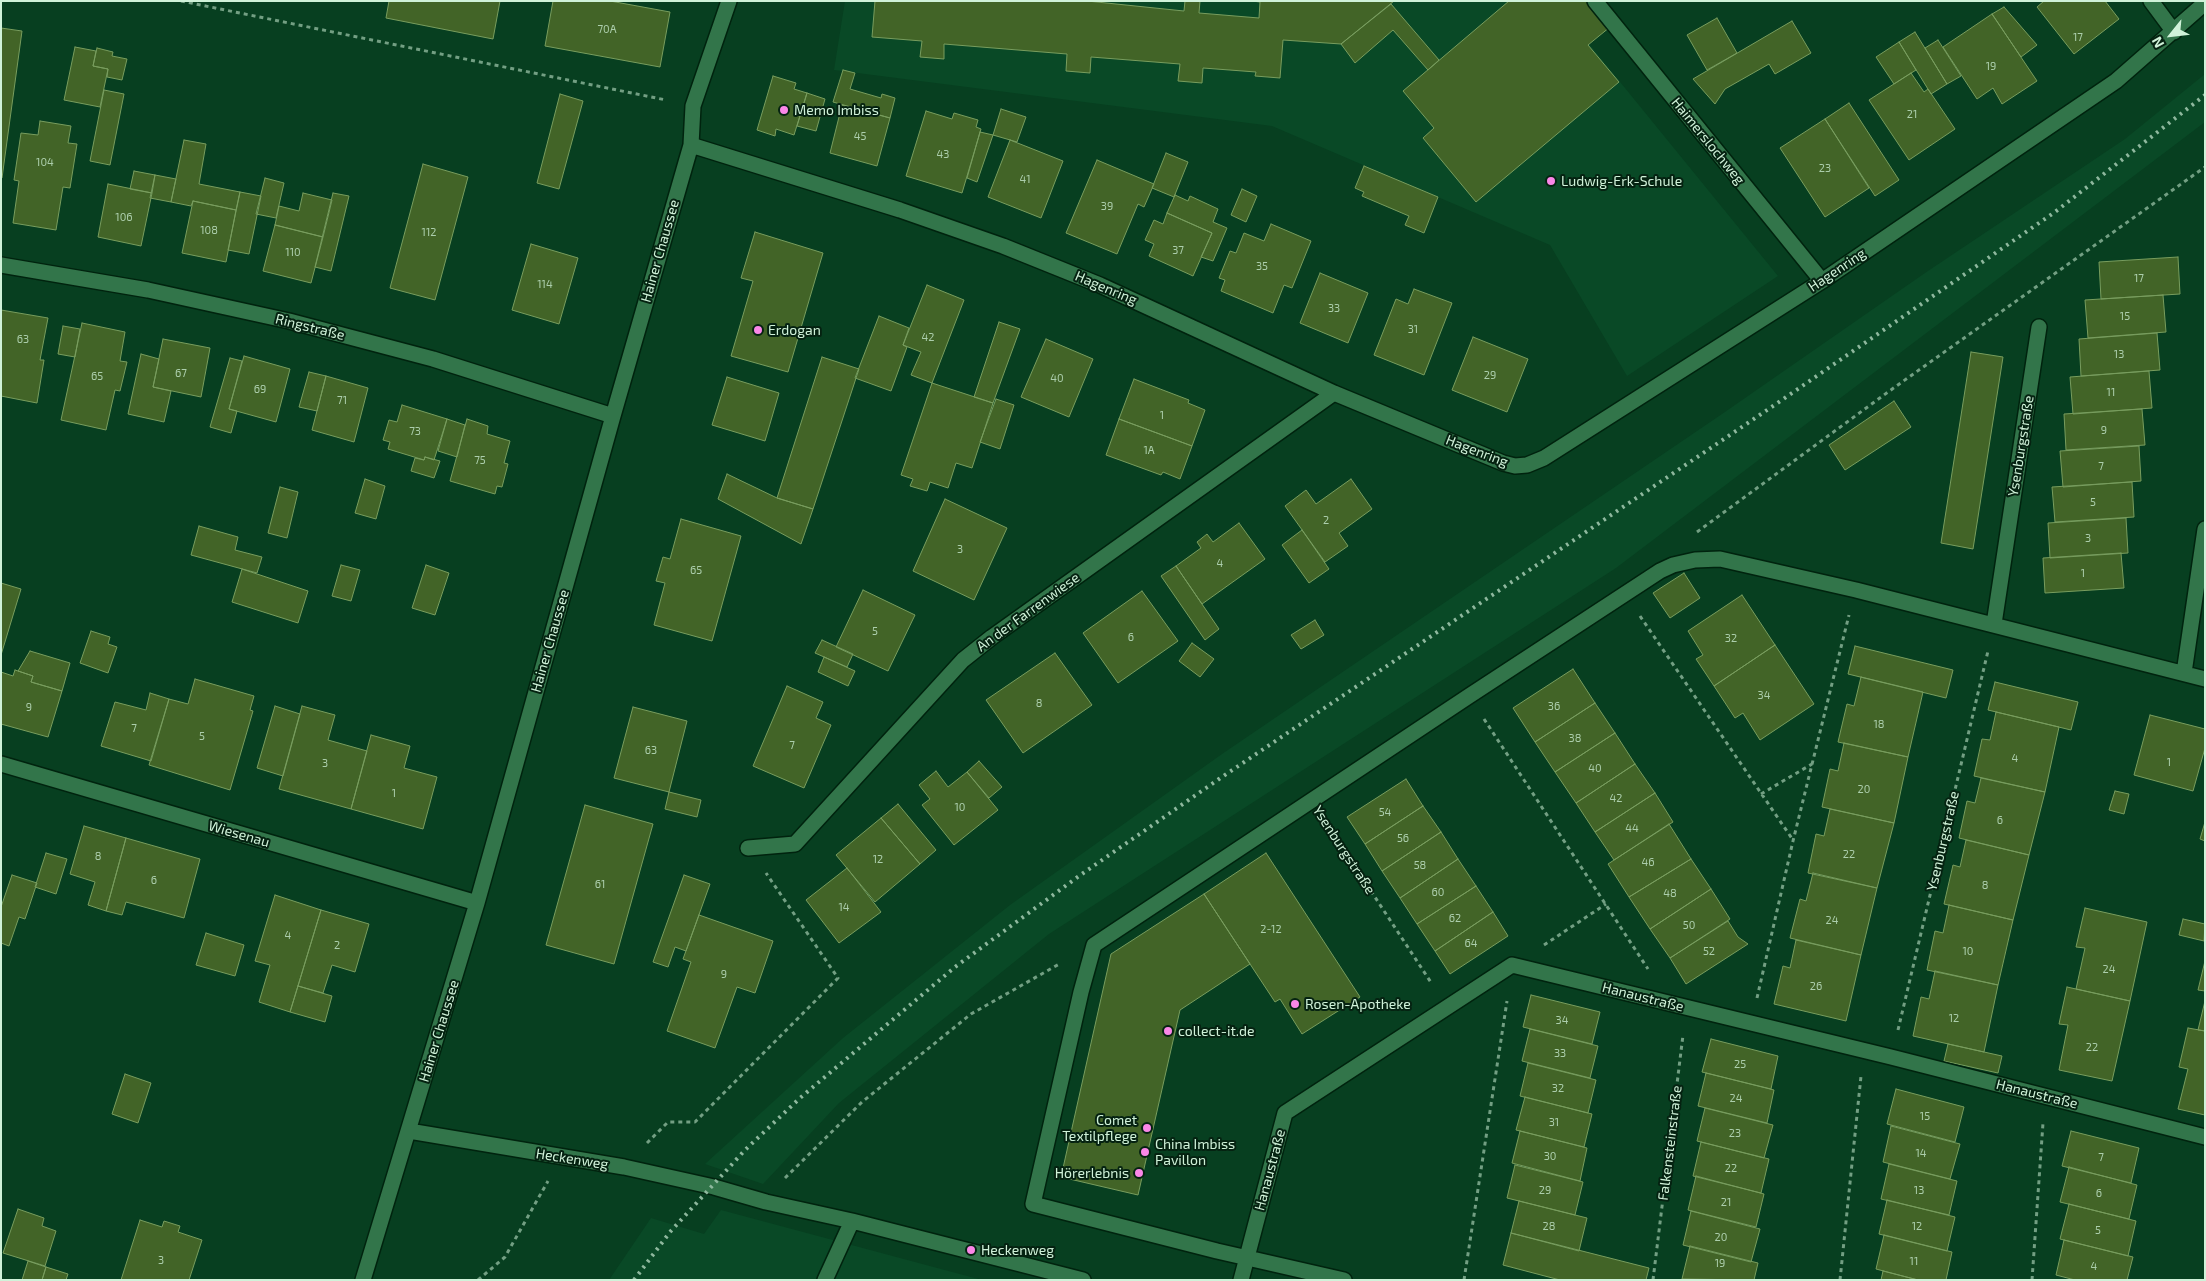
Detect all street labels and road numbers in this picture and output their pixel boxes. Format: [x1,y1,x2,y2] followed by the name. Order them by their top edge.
[1668,94,1748,188] street label: Haimerslochweg
[637,198,683,304] street label: Hainer Chaussee
[1805,245,1869,295] street label: Hagenring
[1073,267,1139,309] street label: Hagenring
[274,310,346,344] street label: Ringstraße
[2005,394,2037,498] street label: Ysenburgstraße
[1443,431,1511,471] street label: Hagenring
[973,569,1083,655] street label: An der Farrenwiese
[527,588,573,694] street label: Hainer Chaussee
[1923,789,1963,893] street label: Ysenburgstraße
[1309,803,1379,897] street label: Ysenburgstraße
[207,817,271,851] street label: Wiesenau
[415,978,463,1084] street label: Hainer Chaussee
[1600,979,1686,1015] street label: Hanaustraße
[1994,1076,2080,1112] street label: Hanaustraße
[1655,1084,1685,1202] street label: Falkensteinstraße
[1251,1127,1289,1213] street label: Hanaustraße
[535,1145,609,1173] street label: Heckenweg

